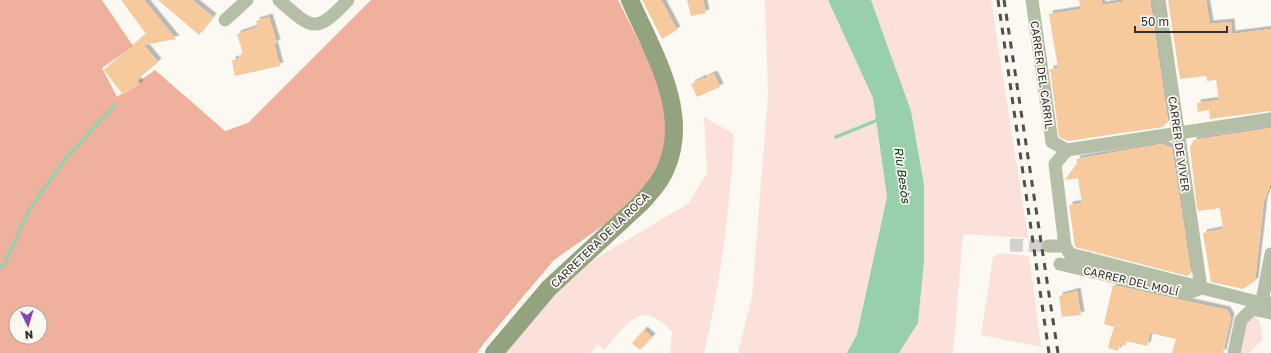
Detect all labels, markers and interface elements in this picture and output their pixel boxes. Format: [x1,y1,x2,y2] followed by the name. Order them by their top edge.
[1135,8,1227,34] scale bar
[1141,14,1169,29] text: 50 m
[1028,20,1057,131] street label: CARRER DEL CARRIL
[1166,95,1193,192] street label: CARRER DE VIVER
[891,146,914,205] water label: Riu Besòs
[548,189,652,290] street label: CARRETERA DE LA ROCA
[1082,263,1180,298] street label: CARRER DEL MOLÍ
[8,305,48,345] north arrow
[24,329,34,342] text: N

